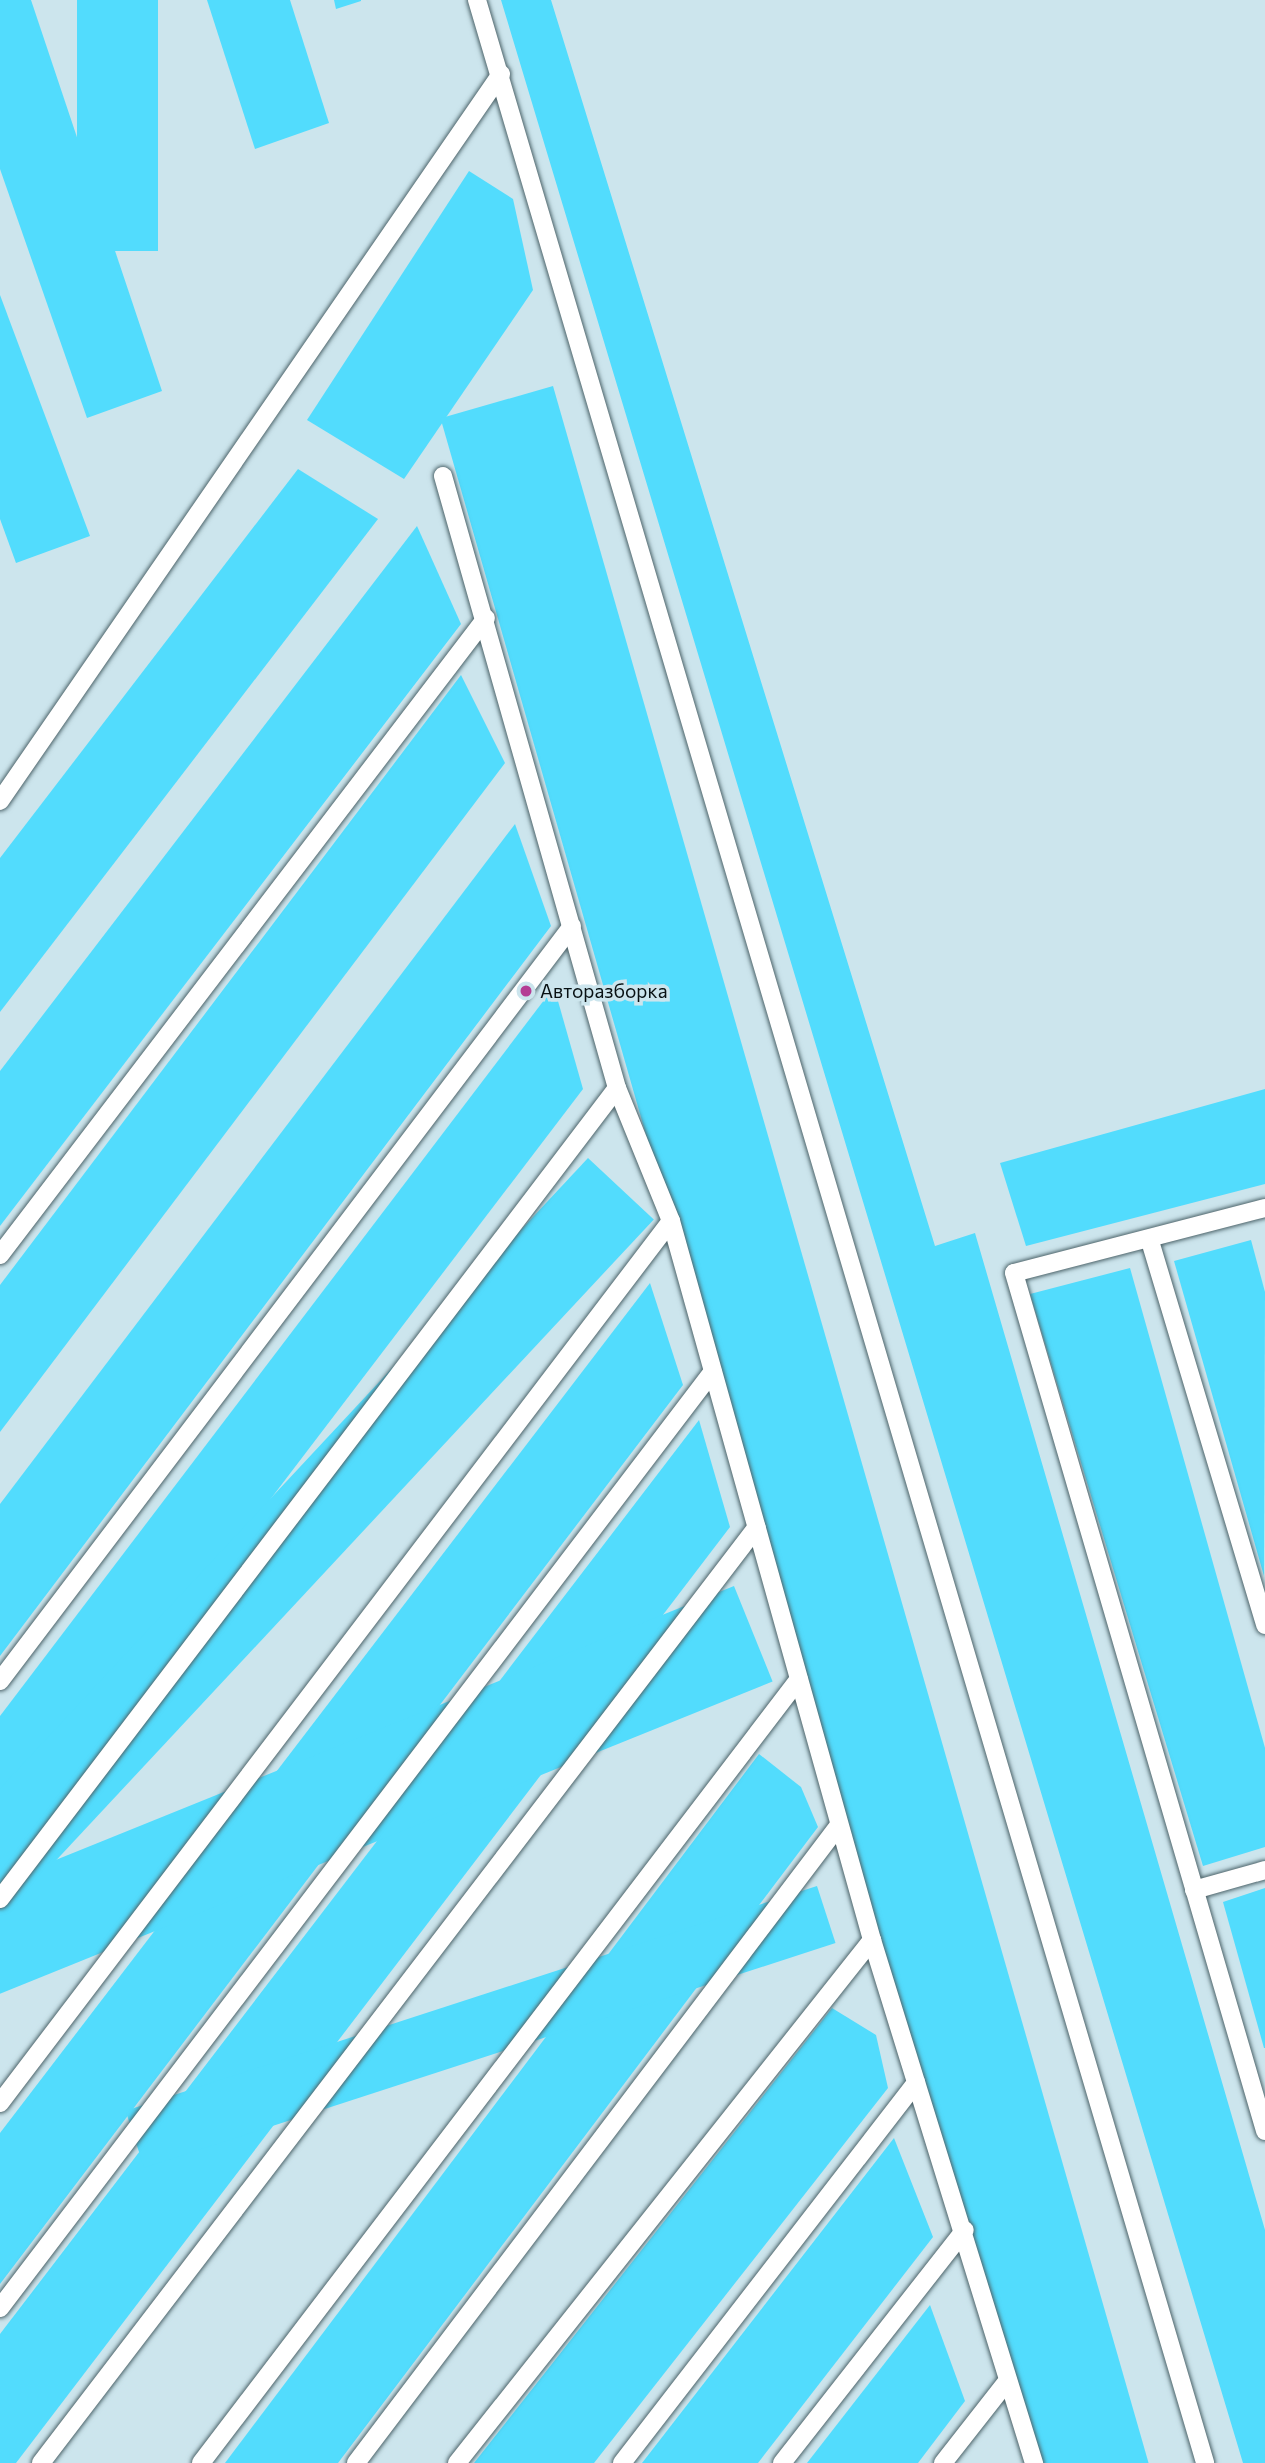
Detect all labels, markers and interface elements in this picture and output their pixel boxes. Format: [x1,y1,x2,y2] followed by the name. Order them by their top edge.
[540,980,667,1002] place label: Авторазборка
[518,983,534,999] marker: Авторазборка

